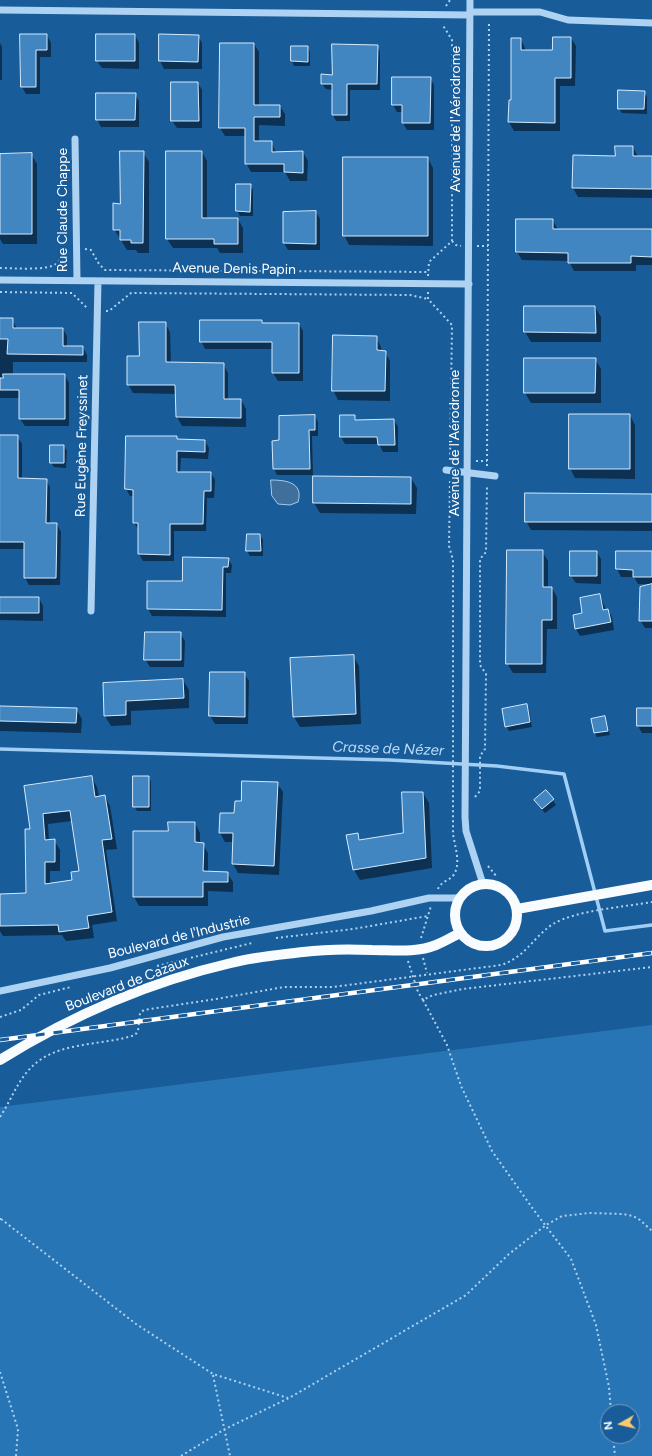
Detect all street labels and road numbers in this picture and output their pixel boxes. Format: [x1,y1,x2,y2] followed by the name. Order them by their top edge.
[448,46,464,192] street label: Avenue de l'Aérodrome
[55,148,71,272] street label: Rue Claude Chappe
[172,260,296,278] street label: Avenue Denis Papin
[447,370,463,516] street label: Avenue de l'Aérodrome
[72,375,92,517] street label: Rue Eugène Freyssinet
[106,911,252,963] street label: Boulevard de l'Industrie
[63,953,191,1015] street label: Boulevard de Cazaux

